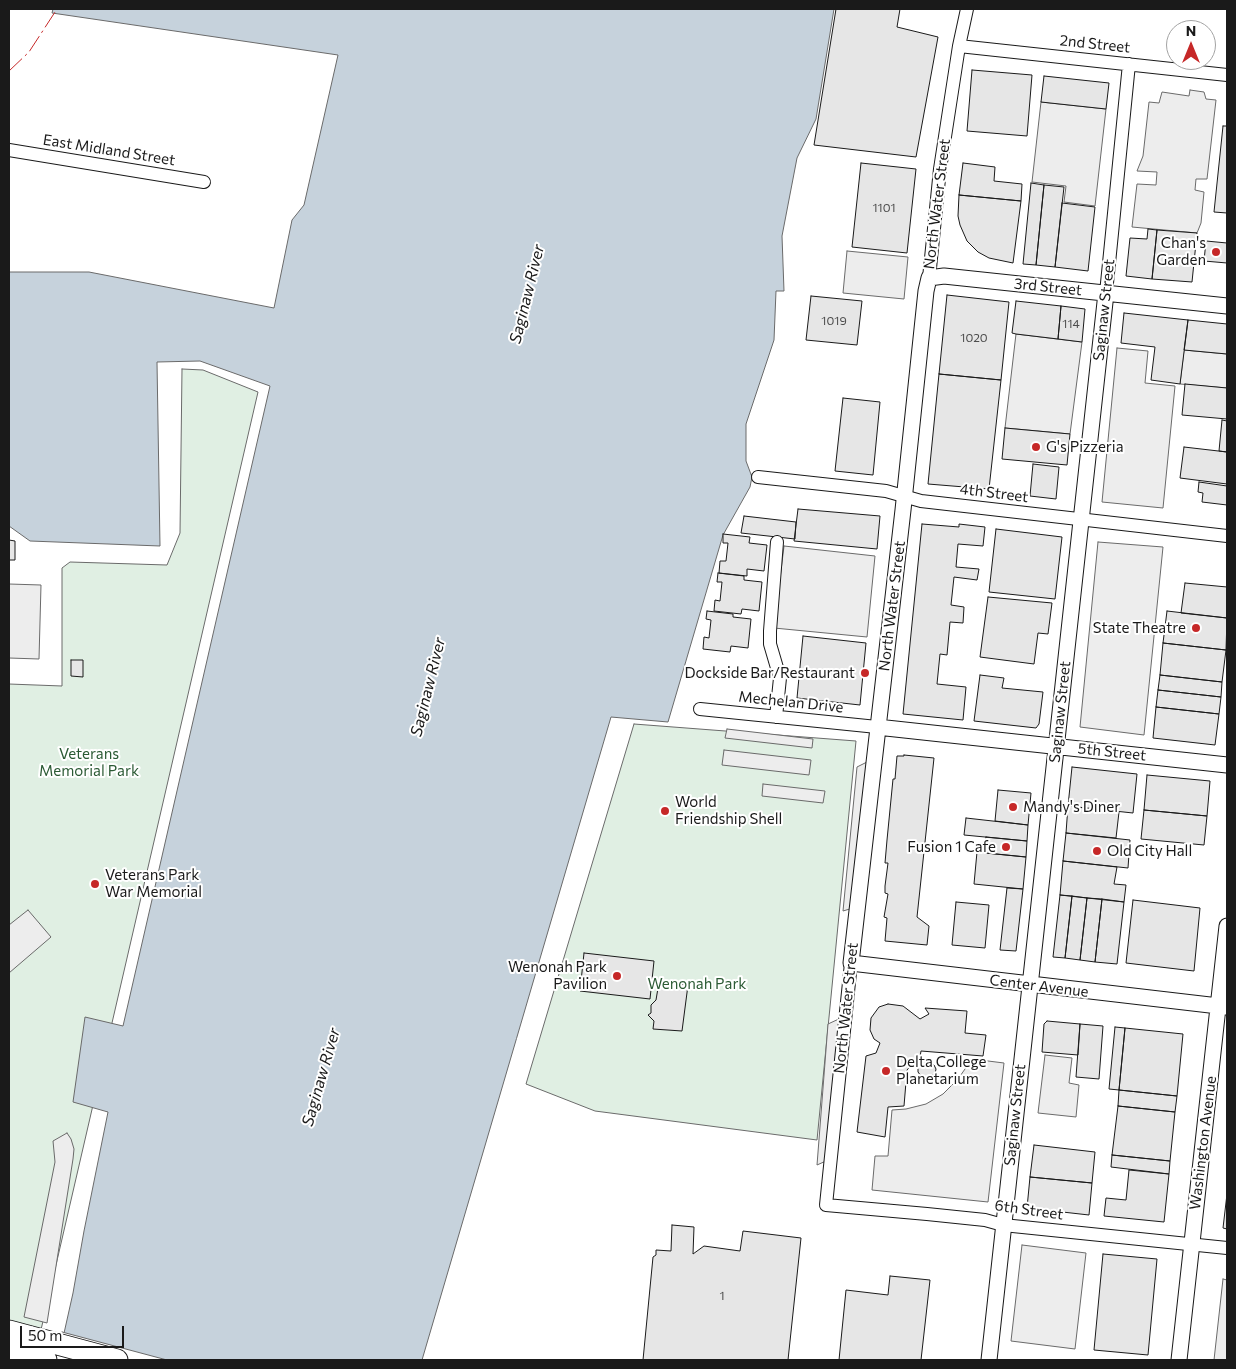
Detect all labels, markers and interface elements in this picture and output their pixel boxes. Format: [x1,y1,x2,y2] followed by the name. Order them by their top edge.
[1166,20,1216,70] north arrow
[1186,22,1196,39] text: N
[1059,31,1131,57] street label: 2nd Street
[42,131,176,169] street label: East Midland Street
[920,138,954,270] street label: North Water Street
[872,201,896,215] house number: 1101
[1156,234,1206,269] place label: Chan's Garden
[505,243,549,345] water label: Saginaw River
[1210,246,1222,258] marker: Chan's Garden
[1090,258,1118,362] street label: Saginaw Street
[1013,274,1083,300] street label: 3rd Street
[821,314,847,328] house number: 1019
[1062,317,1080,331] house number: 114
[960,331,988,345] house number: 1020
[1046,438,1123,456] place label: G's Pizzeria
[1030,441,1042,453] marker: G's Pizzeria
[959,480,1029,506] street label: 4th Street
[875,540,909,672] street label: North Water Street
[1093,619,1186,637] place label: State Theatre
[1190,622,1202,634] marker: State Theatre
[406,636,450,738] water label: Saginaw River
[1046,660,1074,764] street label: Saginaw Street
[685,664,855,682] place label: Dockside Bar/Restaurant
[859,667,871,679] marker: Dockside Bar/Restaurant
[738,688,844,716] street label: Mechelan Drive
[1077,739,1147,765] street label: 5th Street
[39,745,139,780] park label: Veterans Memorial Park
[675,793,782,828] place label: World Friendship Shell
[1023,798,1120,816] place label: Mandy's Diner
[1007,801,1019,813] marker: Mandy's Diner
[659,805,671,817] marker: World Friendship Shell
[907,838,996,856] place label: Fusion 1 Cafe
[1000,841,1012,853] marker: Fusion 1 Cafe
[1107,842,1192,860] place label: Old City Hall
[1091,845,1103,857] marker: Old City Hall
[105,866,202,901] place label: Veterans Park War Memorial
[89,878,101,890] marker: Veterans Park War Memorial
[830,942,862,1074] street label: North Water Street
[508,958,607,993] place label: Wenonah Park Pavilion
[611,970,623,982] marker: Wenonah Park Pavilion
[988,971,1090,1001] street label: Center Avenue
[647,975,747,993] park label: Wenonah Park
[298,1026,344,1128] water label: Saginaw River
[896,1053,986,1088] place label: Delta College Planetarium
[1001,1063,1029,1167] street label: Saginaw Street
[880,1065,892,1077] marker: Delta College Planetarium
[1186,1075,1220,1211] street label: Washington Avenue
[994,1196,1064,1224] street label: 6th Street
[719,1289,725,1303] house number: 1
[22,1316,126,1348] scale bar
[28,1326,62,1344] text: 50 m

